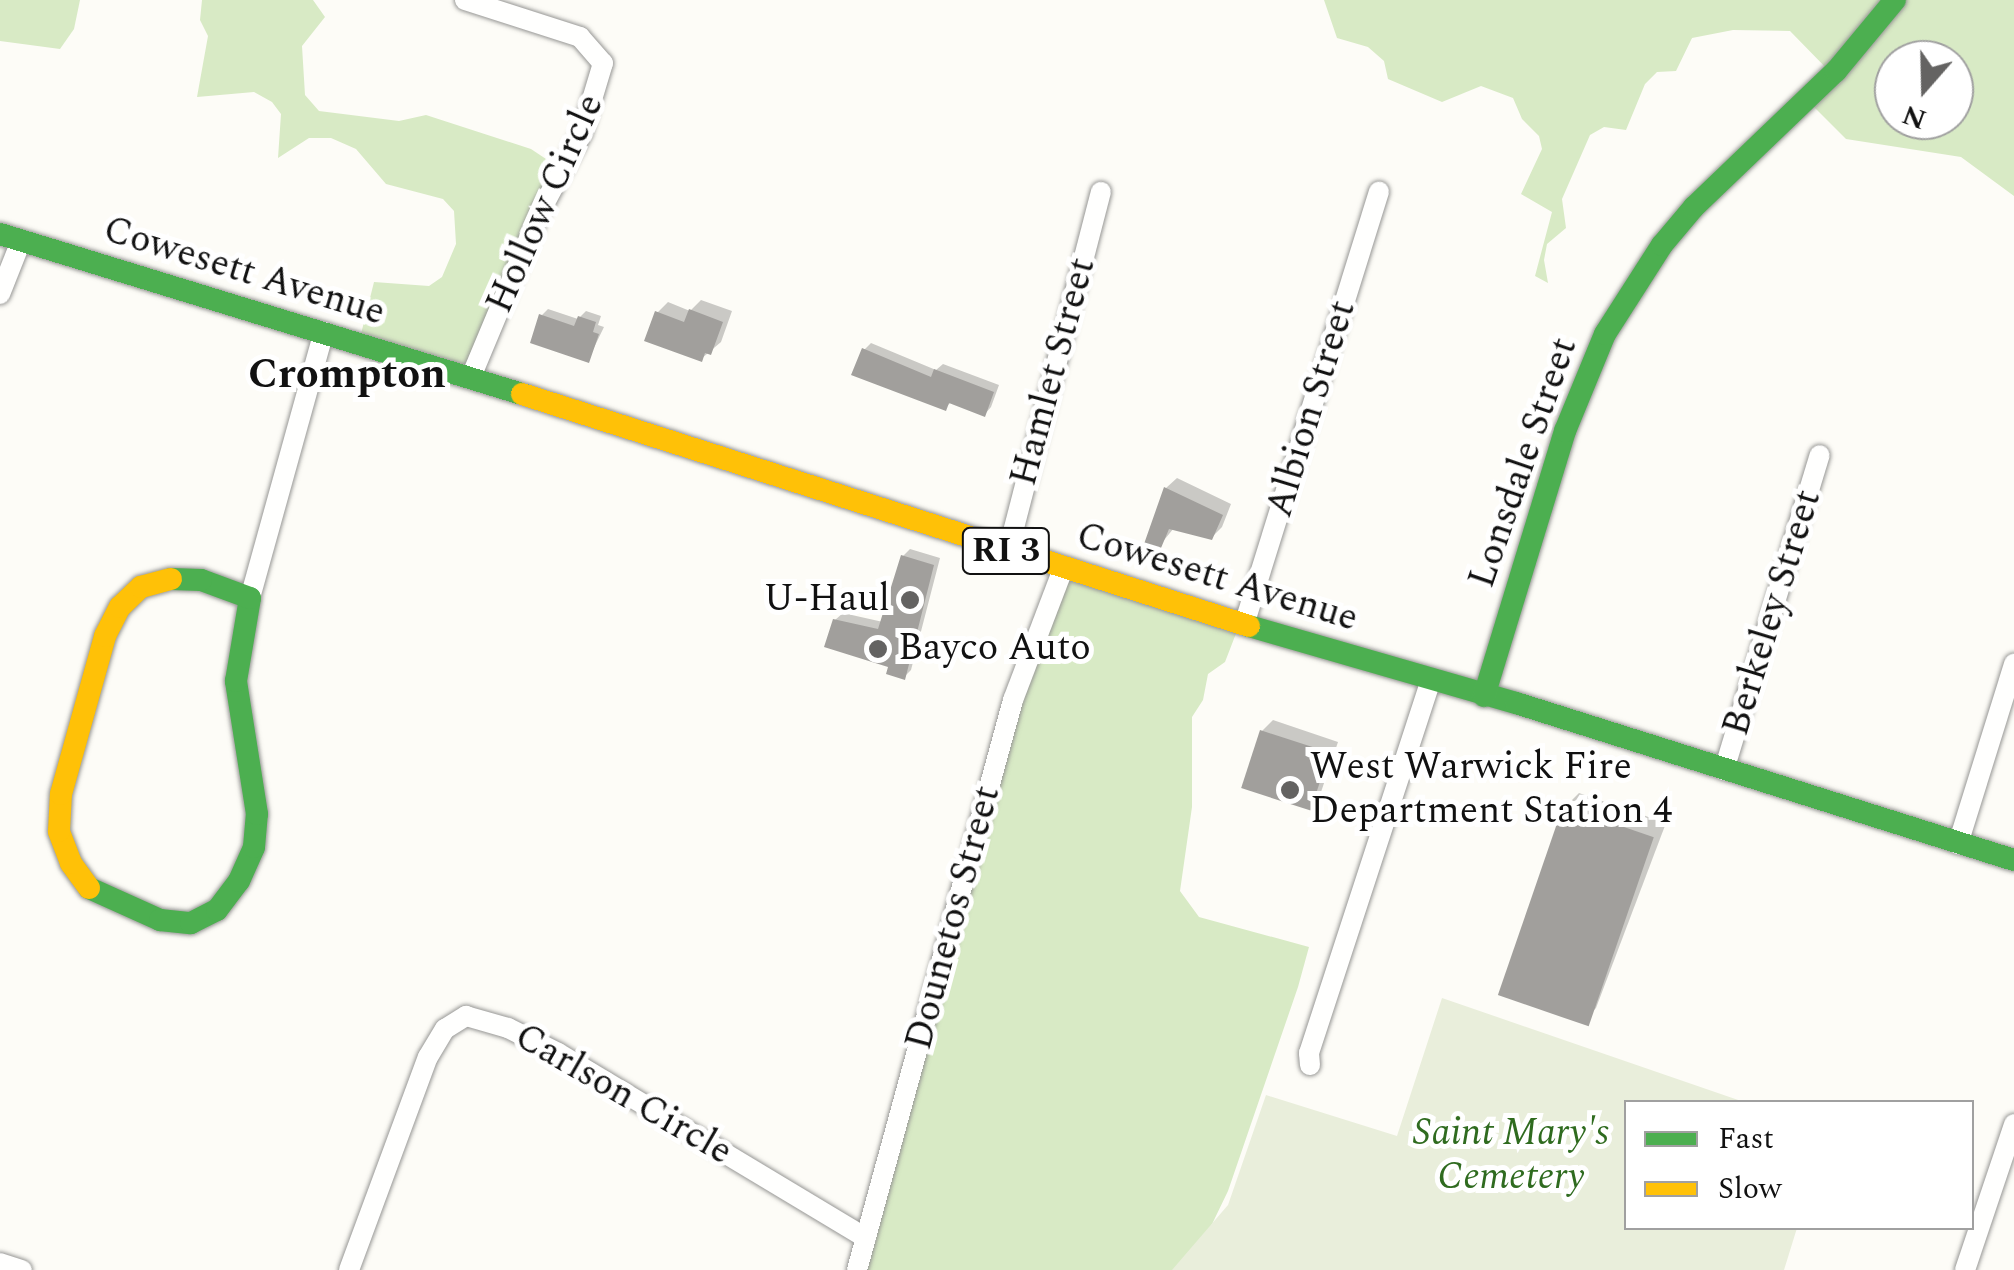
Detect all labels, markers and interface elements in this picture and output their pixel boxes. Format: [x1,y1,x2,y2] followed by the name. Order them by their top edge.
[1874,40,1974,140] north arrow
[477,88,615,320] street label: Hollow Circle
[1896,93,1932,141] text: N
[98,208,390,336] street label: Cowesett Avenue
[1002,253,1106,491] street label: Hamlet Street
[1257,295,1367,523] street label: Albion Street
[1460,332,1588,594] street label: Lonsdale Street
[248,350,446,400] district label: Crompton
[1714,485,1832,741] street label: Berkeley Street
[1071,514,1363,642] street label: Cowesett Avenue
[961,521,1051,581] road number: RI 3
[764,577,890,623] place label: U-Haul
[899,589,921,611] marker: U-Haul
[898,626,1091,672] place label: Bayco Auto
[867,638,889,660] marker: Bayco Auto
[1310,745,1672,834] place label: West Warwick Fire Department Station 4
[1279,779,1301,801] marker: West Warwick Fire Department Station 4
[897,781,1011,1055] street label: Dounetos Street
[506,1014,740,1176] street label: Carlson Circle
[1624,1100,1974,1230] legend
[1413,1111,1609,1200] park label: Saint Mary's Cemetery
[1718,1116,1774,1162] text: Fast
[1718,1166,1782,1212] text: Slow

